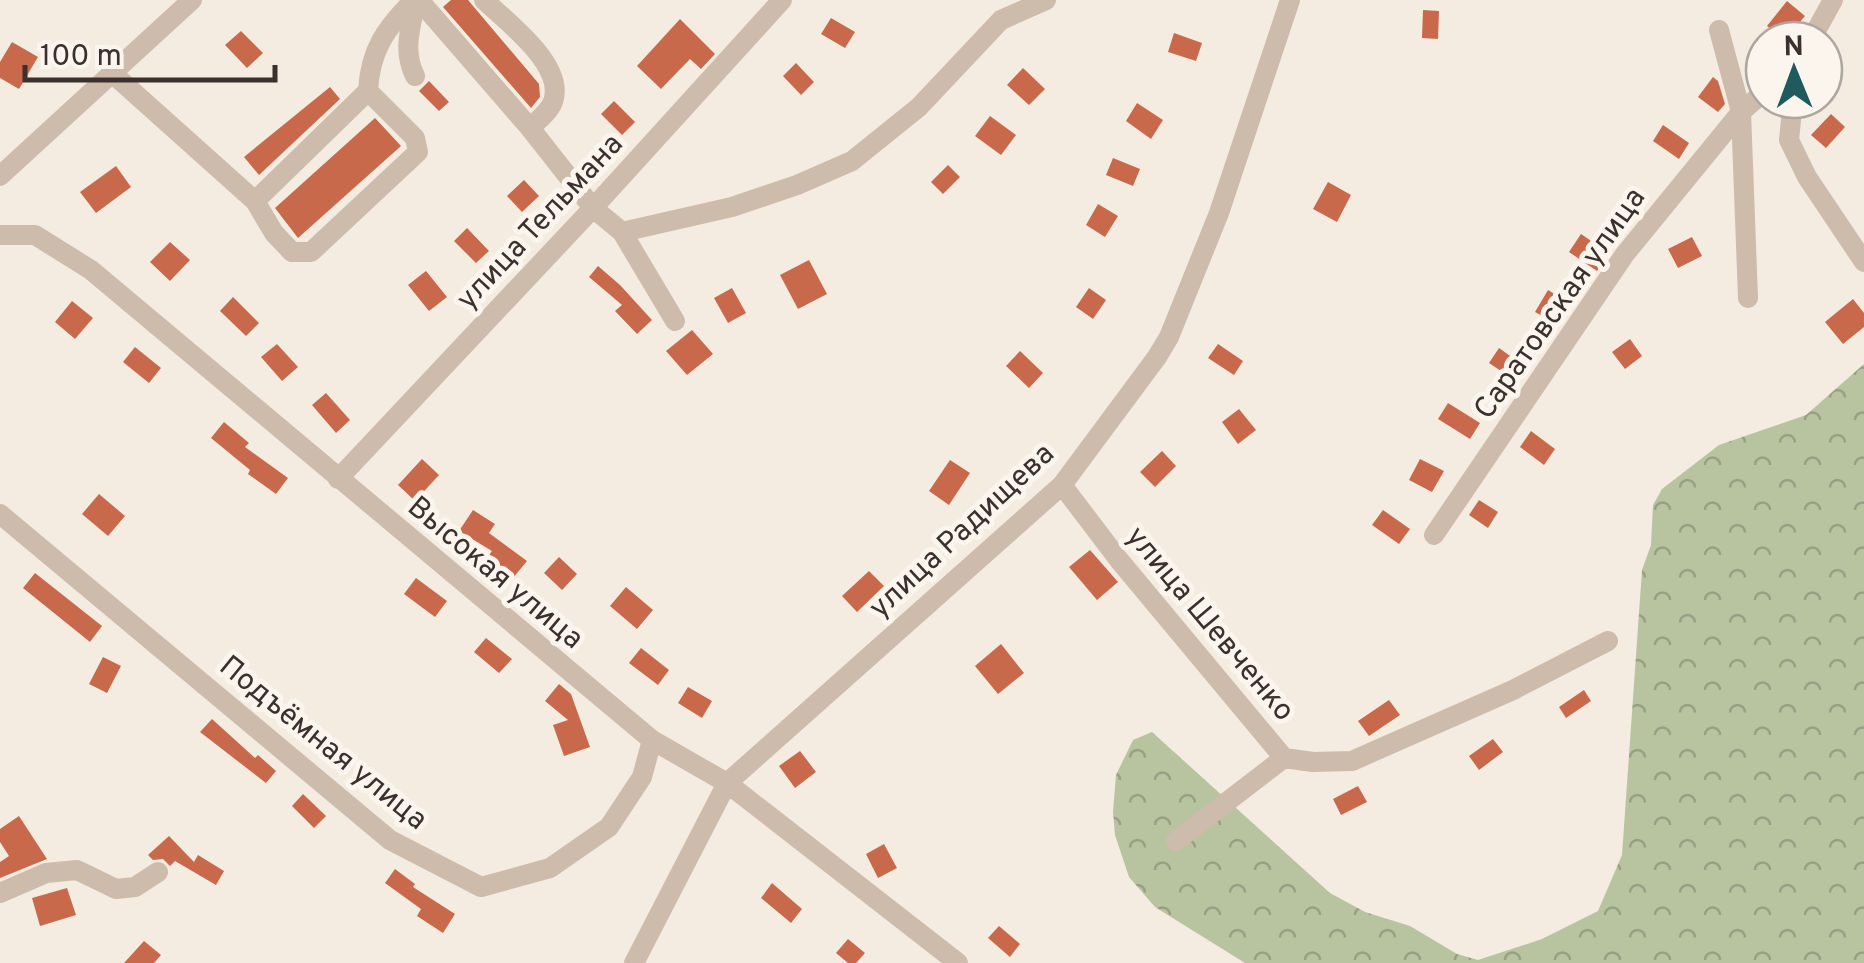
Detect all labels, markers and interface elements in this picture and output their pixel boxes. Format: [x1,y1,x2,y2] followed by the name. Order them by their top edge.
[25,20,275,82] scale bar
[1744,20,1844,120] north arrow
[1783,30,1804,66] text: N
[40,39,122,76] text: 100 m
[450,127,632,319] street label: улица Тельмана
[1467,181,1655,427] street label: Саратовская улица
[862,436,1063,627] street label: улица Радищева
[399,490,590,658] street label: Высокая улица
[1117,520,1301,730] street label: улица Шевченко
[211,649,434,839] street label: Подъёмная улица

